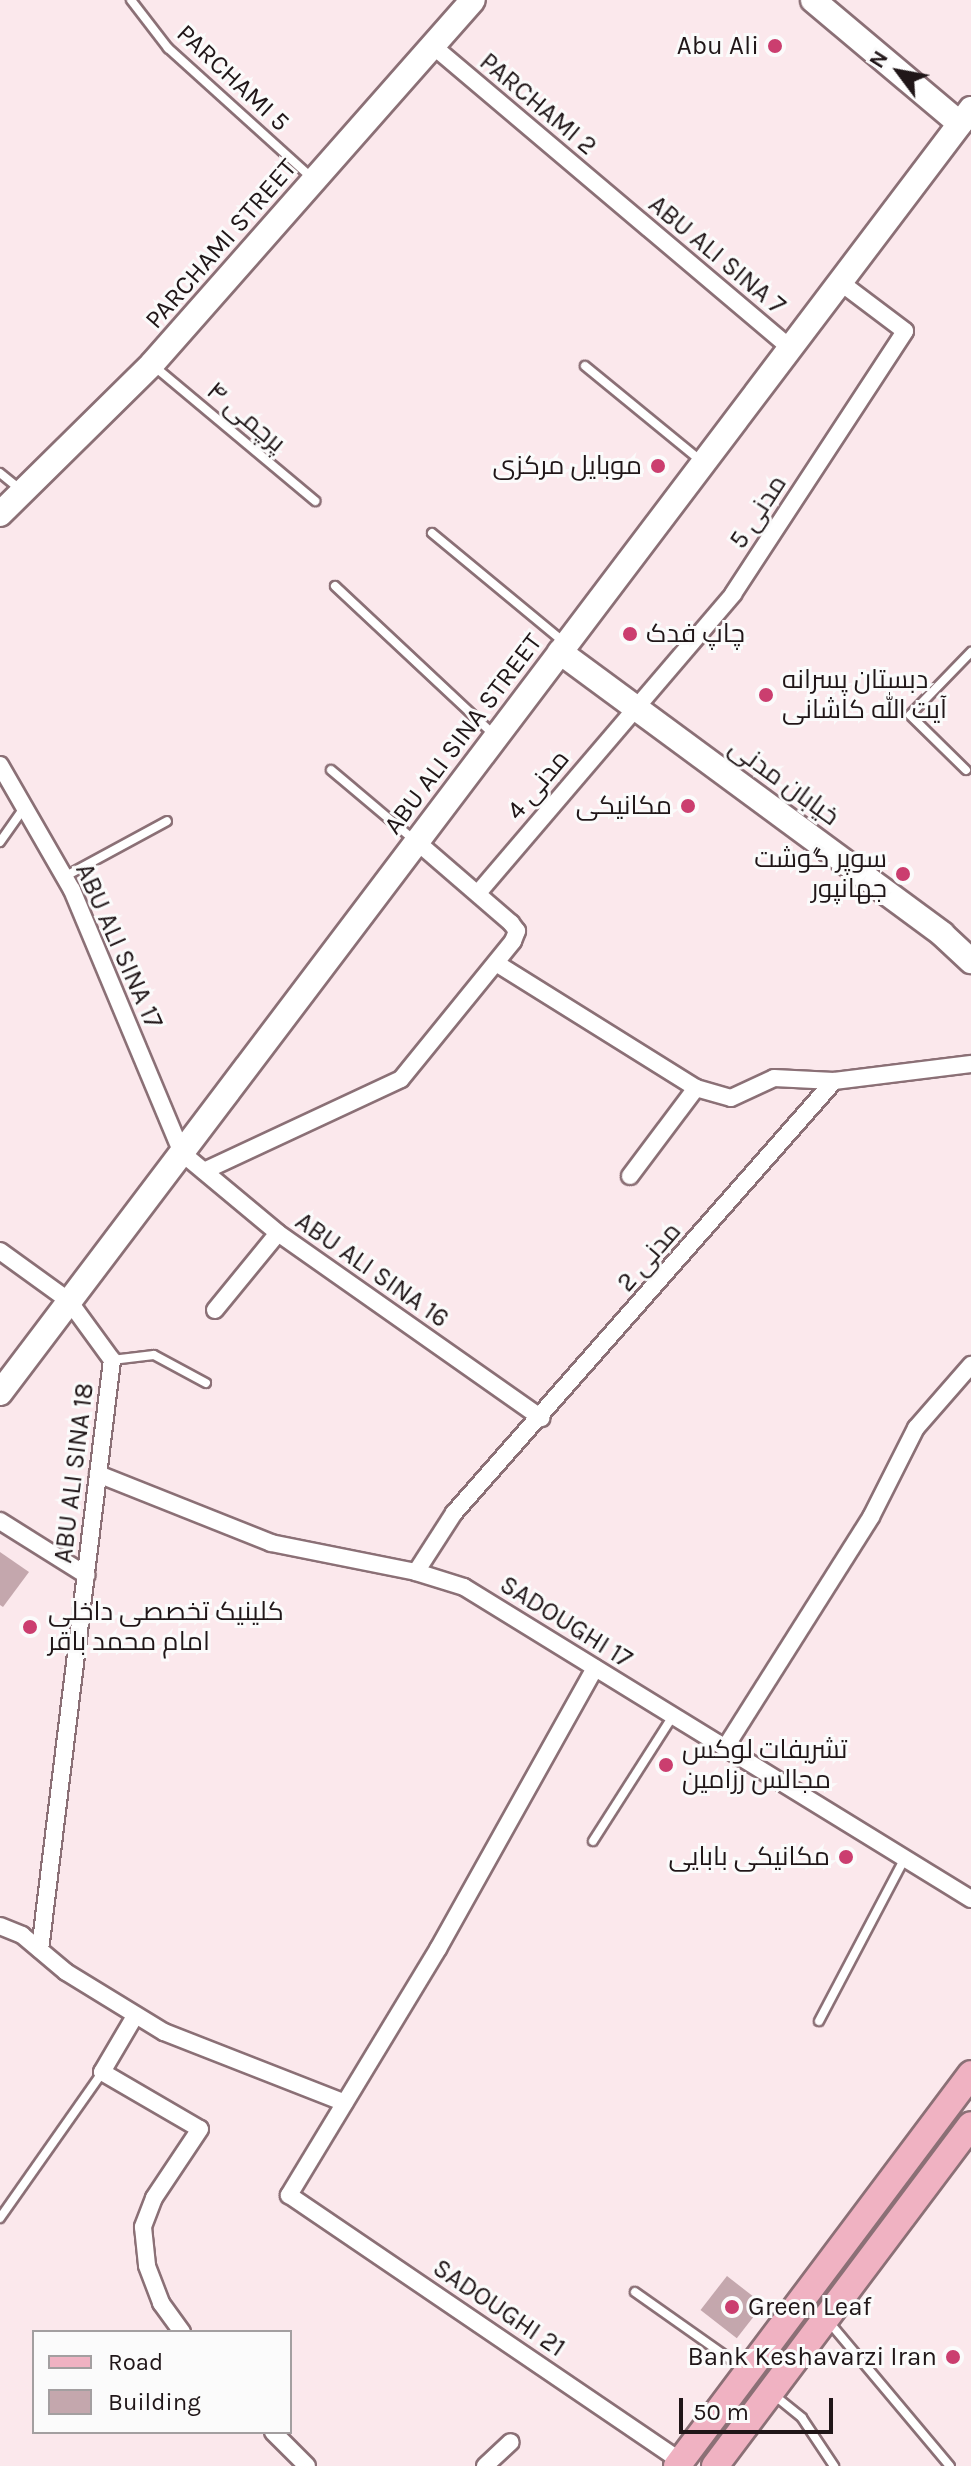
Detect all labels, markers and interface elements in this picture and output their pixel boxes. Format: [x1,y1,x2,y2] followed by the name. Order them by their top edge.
[170,18,296,138] street label: PARCHAMI 5
[677,30,759,62] place label: Abu Ali
[859,32,939,112] north arrow
[766,37,784,55] marker: Abu Ali
[473,46,603,162] street label: PARCHAMI 2
[863,46,894,73] text: N
[139,153,303,335] street label: PARCHAMI STREET
[642,189,792,321] street label: ABU ALI SINA 7
[200,375,292,459] street label: پرچمی ۴
[493,450,642,482] place label: موبایل مرکزی
[649,457,667,475] marker: موبایل مرکزی
[723,469,793,555] street label: مدنی 5
[646,618,745,650] place label: چاپ فدک
[621,625,639,643] marker: چاپ فدک
[377,627,549,841] street label: ABU ALI SINA STREET
[782,664,947,726] place label: دبستان پسرانه آیت الله کاشانی
[757,686,775,704] marker: دبستان پسرانه آیت الله کاشانی
[723,732,845,832] street label: خیابان مدنی
[500,744,576,826] street label: مدنی 4
[576,790,672,822] place label: مکانیکی
[679,797,697,815] marker: مکانیکی
[754,843,887,904] place label: سوپر گوشت جهانپور
[69,859,169,1033] street label: ABU ALI SINA 17
[894,865,912,883] marker: سوپر گوشت جهانپور
[289,1206,455,1334] street label: ABU ALI SINA 16
[610,1216,688,1298] street label: مدنی 2
[47,1381,101,1565] street label: ABU ALI SINA 18
[494,1569,638,1675] street label: SADOUGHI 17
[48,1596,284,1658] place label: کلینیک تخصصی داخلی امام محمد باقر
[19,1616,41,1638] marker: کلینیک تخصصی داخلی امام محمد باقر
[682,1734,847,1796] place label: تشریفات لوکس مجالس رزامین
[657,1756,675,1774] marker: تشریفات لوکس مجالس رزامین
[669,1841,830,1873] place label: مکانیکی بابایی
[837,1848,855,1866] marker: مکانیکی بابایی
[427,2252,571,2364] street label: SADOUGHI 21
[748,2291,871,2323] place label: Green Leaf
[723,2298,741,2316] marker: Green Leaf
[32,2330,292,2434] legend
[687,2341,937,2373] place label: Bank Keshavarzi Iran
[108,2348,163,2376] text: Road
[944,2348,962,2366] marker: Bank Keshavarzi Iran
[683,2382,837,2432] scale bar
[108,2388,201,2416] text: Building
[693,2398,749,2426] text: 50 m

